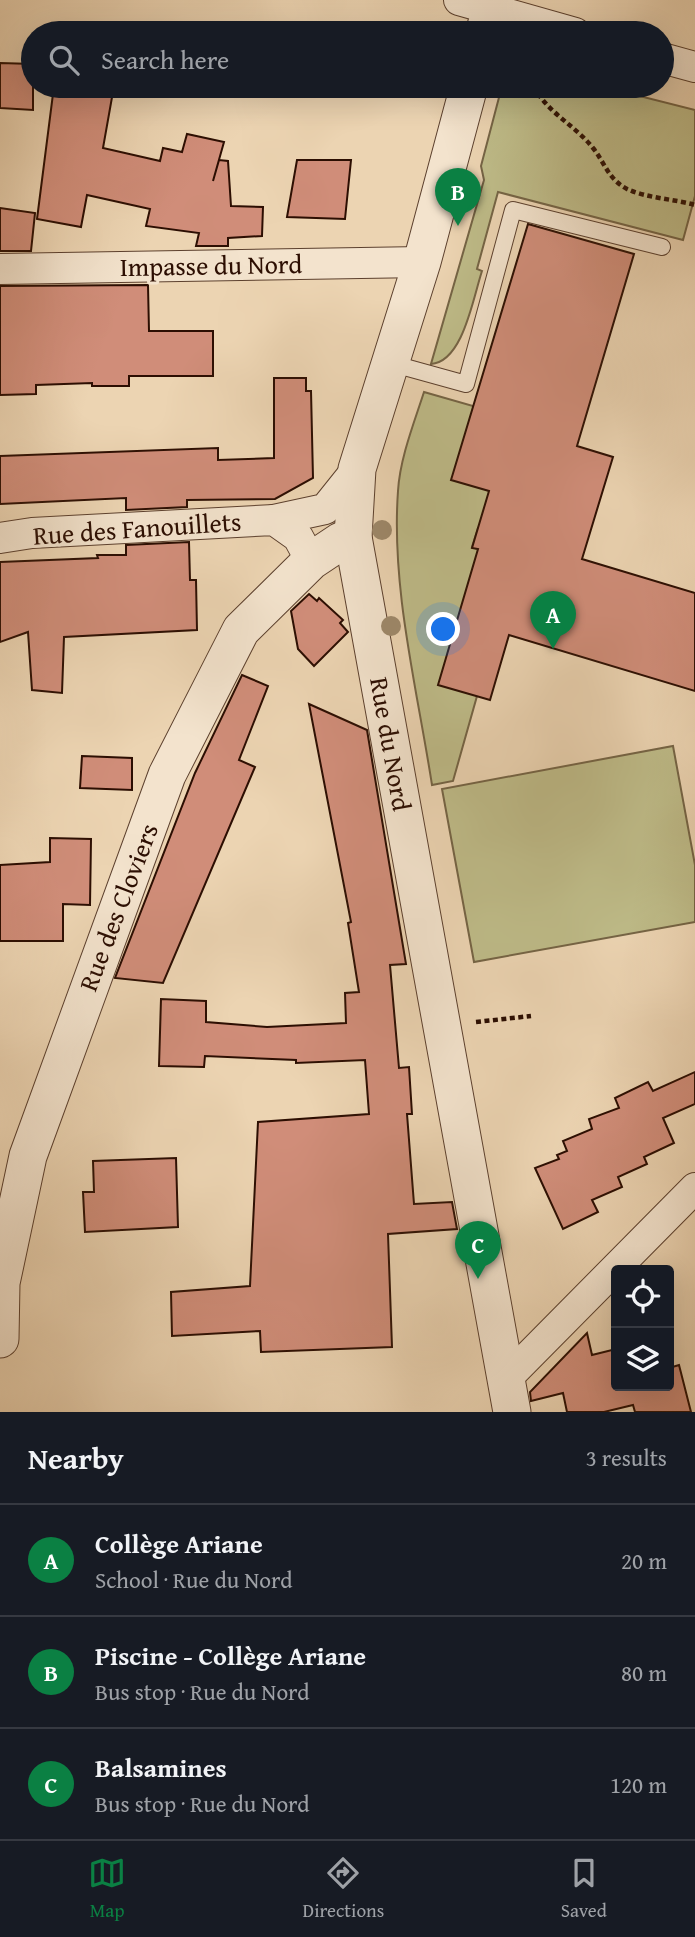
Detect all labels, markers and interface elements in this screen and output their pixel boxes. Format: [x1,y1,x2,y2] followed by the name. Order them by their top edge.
[21,21,674,98] search box
[101,40,229,79] text: Search here
[45,41,83,79] icon: search
[435,168,481,226] pin: B
[119,244,303,286] street label: Impasse du Nord
[32,501,242,555] street label: Rue des Fanouillets
[530,591,576,649] pin: A
[426,612,460,646] your location
[360,674,422,814] street label: Rue du Nord
[68,818,168,996] street label: Rue des Cloviers
[455,1221,501,1279] pin: C
[611,1265,674,1391] map controls
[611,1265,674,1328] button: locate
[611,1328,674,1391] button: layers
[28,1436,124,1480] text: Nearby
[586,1441,667,1474] text: 3 results
[95,1524,263,1563] text: Collège Ariane
[44,1544,58,1577] text: A
[621,1544,667,1577] text: 20 m
[95,1563,293,1596] text: School · Rue du Nord
[95,1636,366,1675] text: Piscine - Collège Ariane
[44,1656,58,1689] text: B
[621,1656,667,1689] text: 80 m
[95,1675,310,1708] text: Bus stop · Rue du Nord
[95,1748,227,1787] text: Balsamines
[44,1768,58,1801] text: C
[610,1768,667,1801] text: 120 m
[95,1787,310,1820] text: Bus stop · Rue du Nord
[88,1854,126,1924] tab: Map
[303,1854,384,1924] tab: Directions
[561,1854,607,1924] tab: Saved

